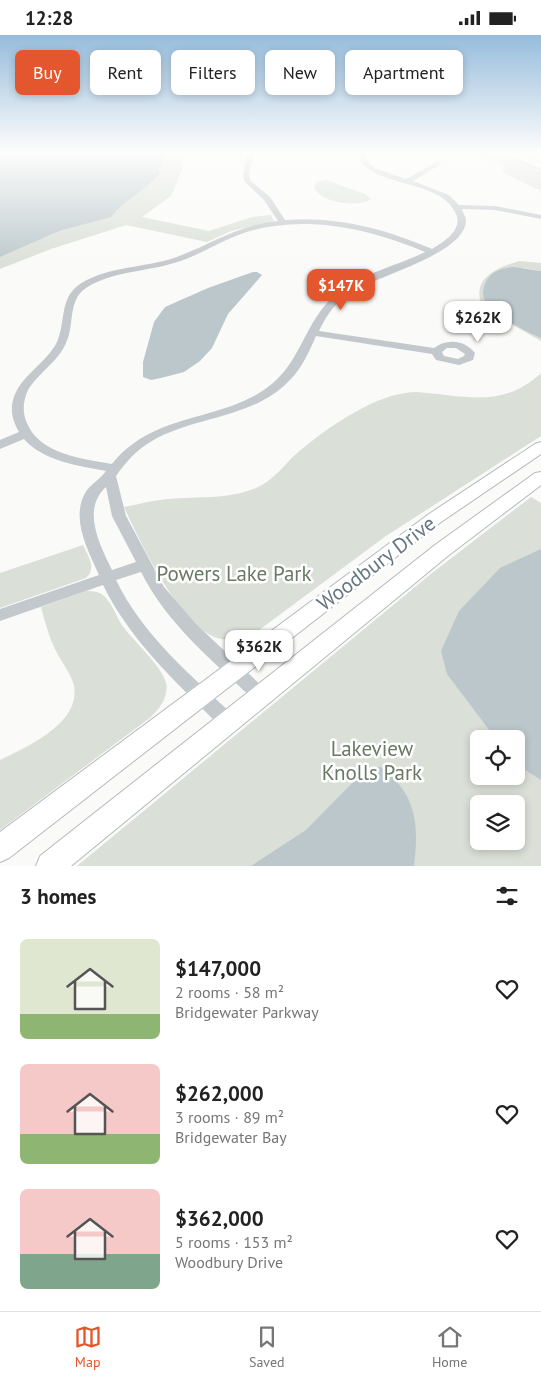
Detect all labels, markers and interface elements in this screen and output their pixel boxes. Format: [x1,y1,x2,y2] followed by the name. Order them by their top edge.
[25,6,73,30] text: 12:28
[15,50,80,95] chip: Buy
[90,50,161,95] chip: Rent
[171,50,255,95] chip: Filters
[265,50,335,95] chip: New
[345,50,463,95] chip: Apartment
[306,269,376,311] pin: $147K
[318,275,364,295] text: $147K
[443,301,513,343] pin: $262K
[455,307,501,327] text: $262K
[311,510,441,616] street label: Woodbury Drive
[156,560,312,587] park label: Powers Lake Park
[224,629,294,672] pin: $362K
[236,636,282,656] text: $362K
[470,730,525,850] map controls
[470,730,525,785] button: locate
[322,735,422,786] park label: Lakeview Knolls Park
[470,795,525,850] button: layers
[493,882,521,910] icon: filters
[20,883,96,910] text: 3 homes
[175,955,261,982] text: $147,000
[60,959,120,1019] icon: home
[493,975,521,1003] icon: heart
[175,982,284,1002] text: 2 rooms · 58 m²
[175,1002,319,1022] text: Bridgewater Parkway
[175,1080,264,1107] text: $262,000
[60,1084,120,1144] icon: home
[493,1100,521,1128] icon: heart
[175,1107,284,1127] text: 3 rooms · 89 m²
[175,1127,287,1147] text: Bridgewater Bay
[175,1205,264,1232] text: $362,000
[60,1209,120,1269] icon: home
[493,1225,521,1253] icon: heart
[175,1232,293,1252] text: 5 rooms · 153 m²
[175,1252,283,1272] text: Woodbury Drive
[74,1323,102,1371] tab: Map
[249,1323,285,1371] tab: Saved
[432,1323,467,1371] tab: Home

